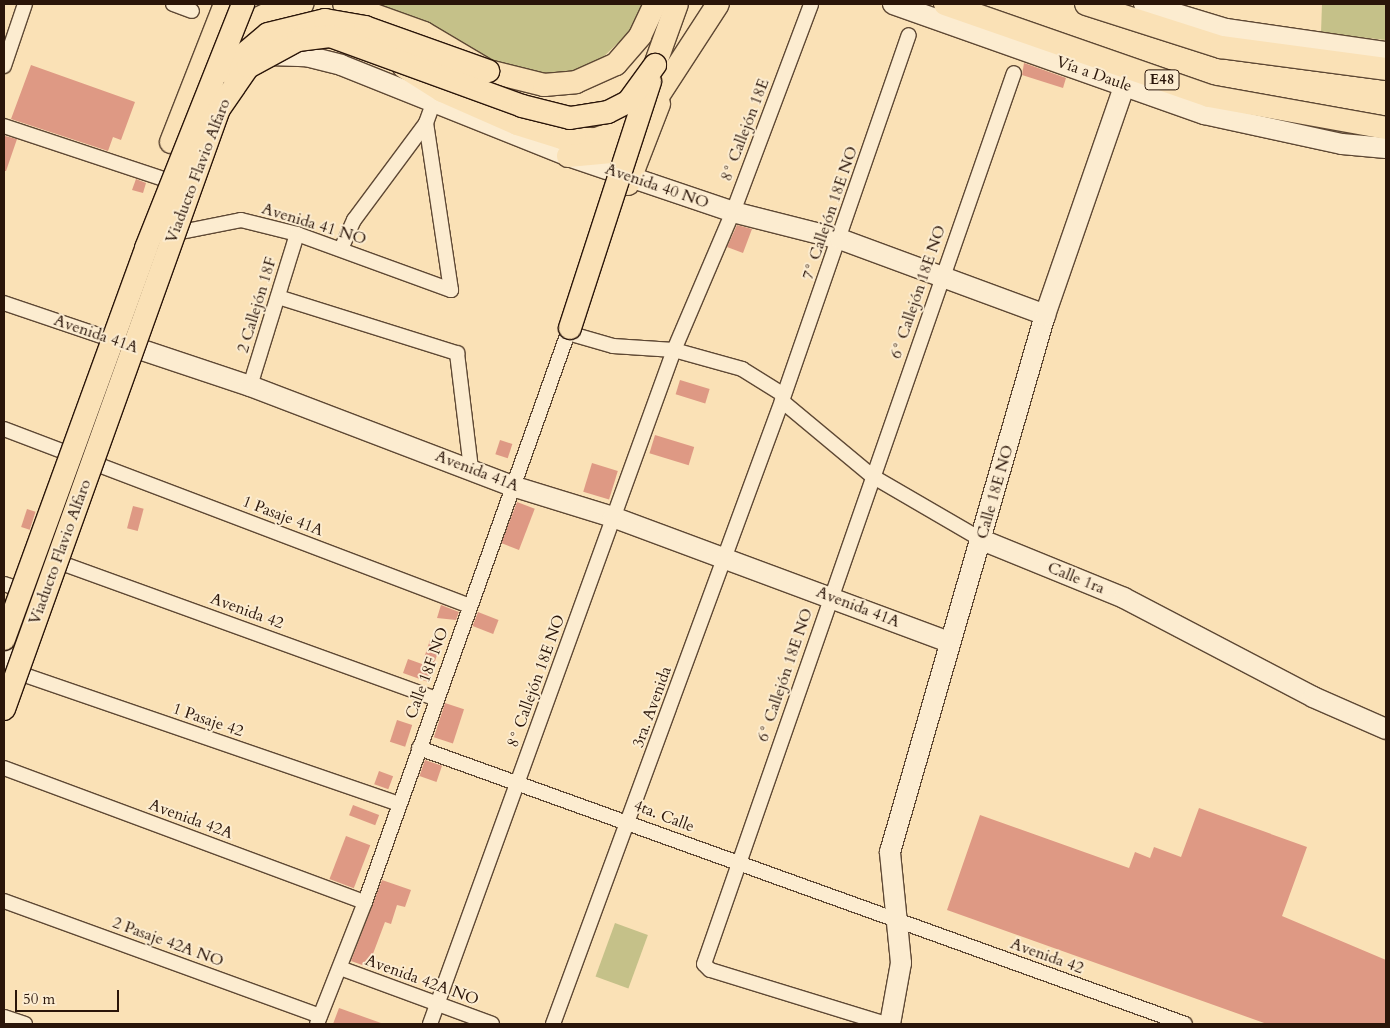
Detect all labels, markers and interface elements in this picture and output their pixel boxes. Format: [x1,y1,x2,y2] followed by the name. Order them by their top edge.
[1054,52,1134,96] street label: Vía a Daule
[1144,68,1180,92] road number: E48
[717,76,773,184] street label: 8° Callejón 18E
[162,96,234,246] street label: Viaducto Flavio Alfaro
[798,144,862,282] street label: 7° Callejón 18E NO
[603,159,711,213] street label: Avenida 40 NO
[259,199,369,249] street label: Avenida 41 NO
[886,223,950,361] street label: 6° Callejón 18E NO
[233,255,281,355] street label: 2 Callejón 18F
[51,311,141,357] street label: Avenida 41A
[972,443,1018,541] street label: Calle 18E NO
[433,446,521,496] street label: Avenida 41A
[25,477,95,627] street label: Viaducto Flavio Alfaro
[240,492,326,540] street label: 1 Pasaje 41A
[1045,558,1107,598] street label: Calle 1ra
[814,582,902,632] street label: Avenida 41A
[208,589,286,633] street label: Avenida 42
[753,606,817,744] street label: 6° Callejón 18E NO
[503,612,569,750] street label: 8° Callejón 18E NO
[402,625,452,721] street label: Calle 18F NO
[628,664,676,750] street label: 3ra. Avenida
[170,699,246,741] street label: 1 Pasaje 42
[146,795,236,843] street label: Avenida 42A
[631,796,697,836] street label: 4ta. Calle
[110,913,226,971] street label: 2 Pasaje 42A NO
[1008,934,1086,978] street label: Avenida 42
[363,951,481,1009] street label: Avenida 42A NO
[18,980,121,1012] scale bar
[23,989,55,1009] text: 50 m

